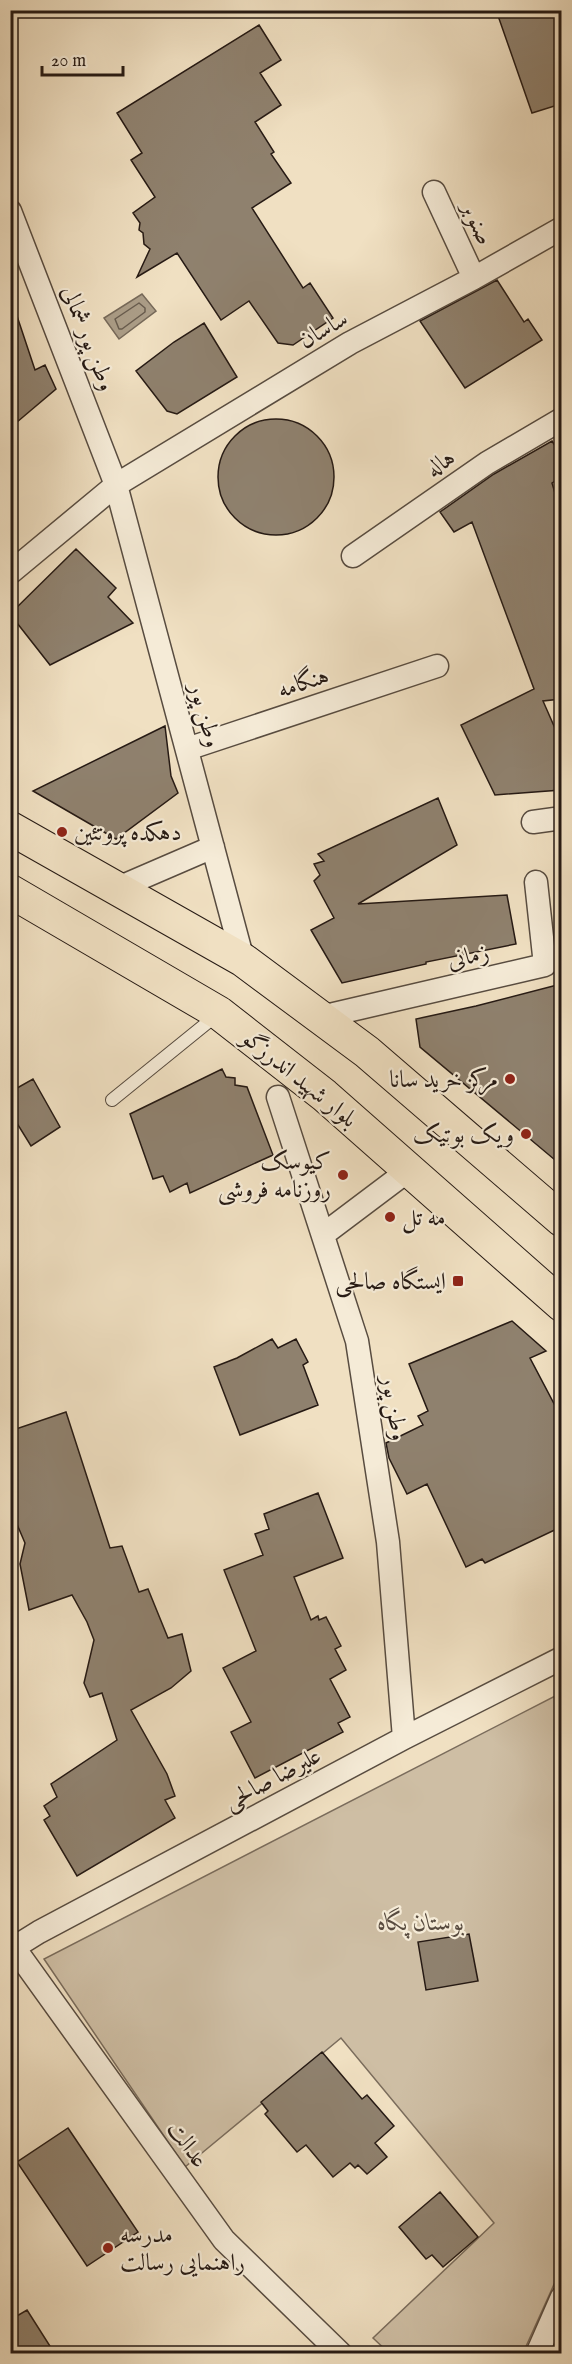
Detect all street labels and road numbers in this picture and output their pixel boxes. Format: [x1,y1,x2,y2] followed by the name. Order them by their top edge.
[452,194,500,250] street label: صنوبر
[53,281,122,396] street label: وطن پور شمالی
[293,304,354,357] street label: ساسان
[420,443,462,485] street label: هاله
[273,660,333,706] street label: هنگامه
[181,678,228,751] street label: وطن پور
[444,938,492,977] street label: زمانی
[233,1022,363,1135] street label: بلوار شهید اندرزگو
[373,1371,414,1443] street label: وطن پور
[219,1741,327,1818] street label: علیرضا صالحی
[159,2115,214,2175] street label: عدالت

